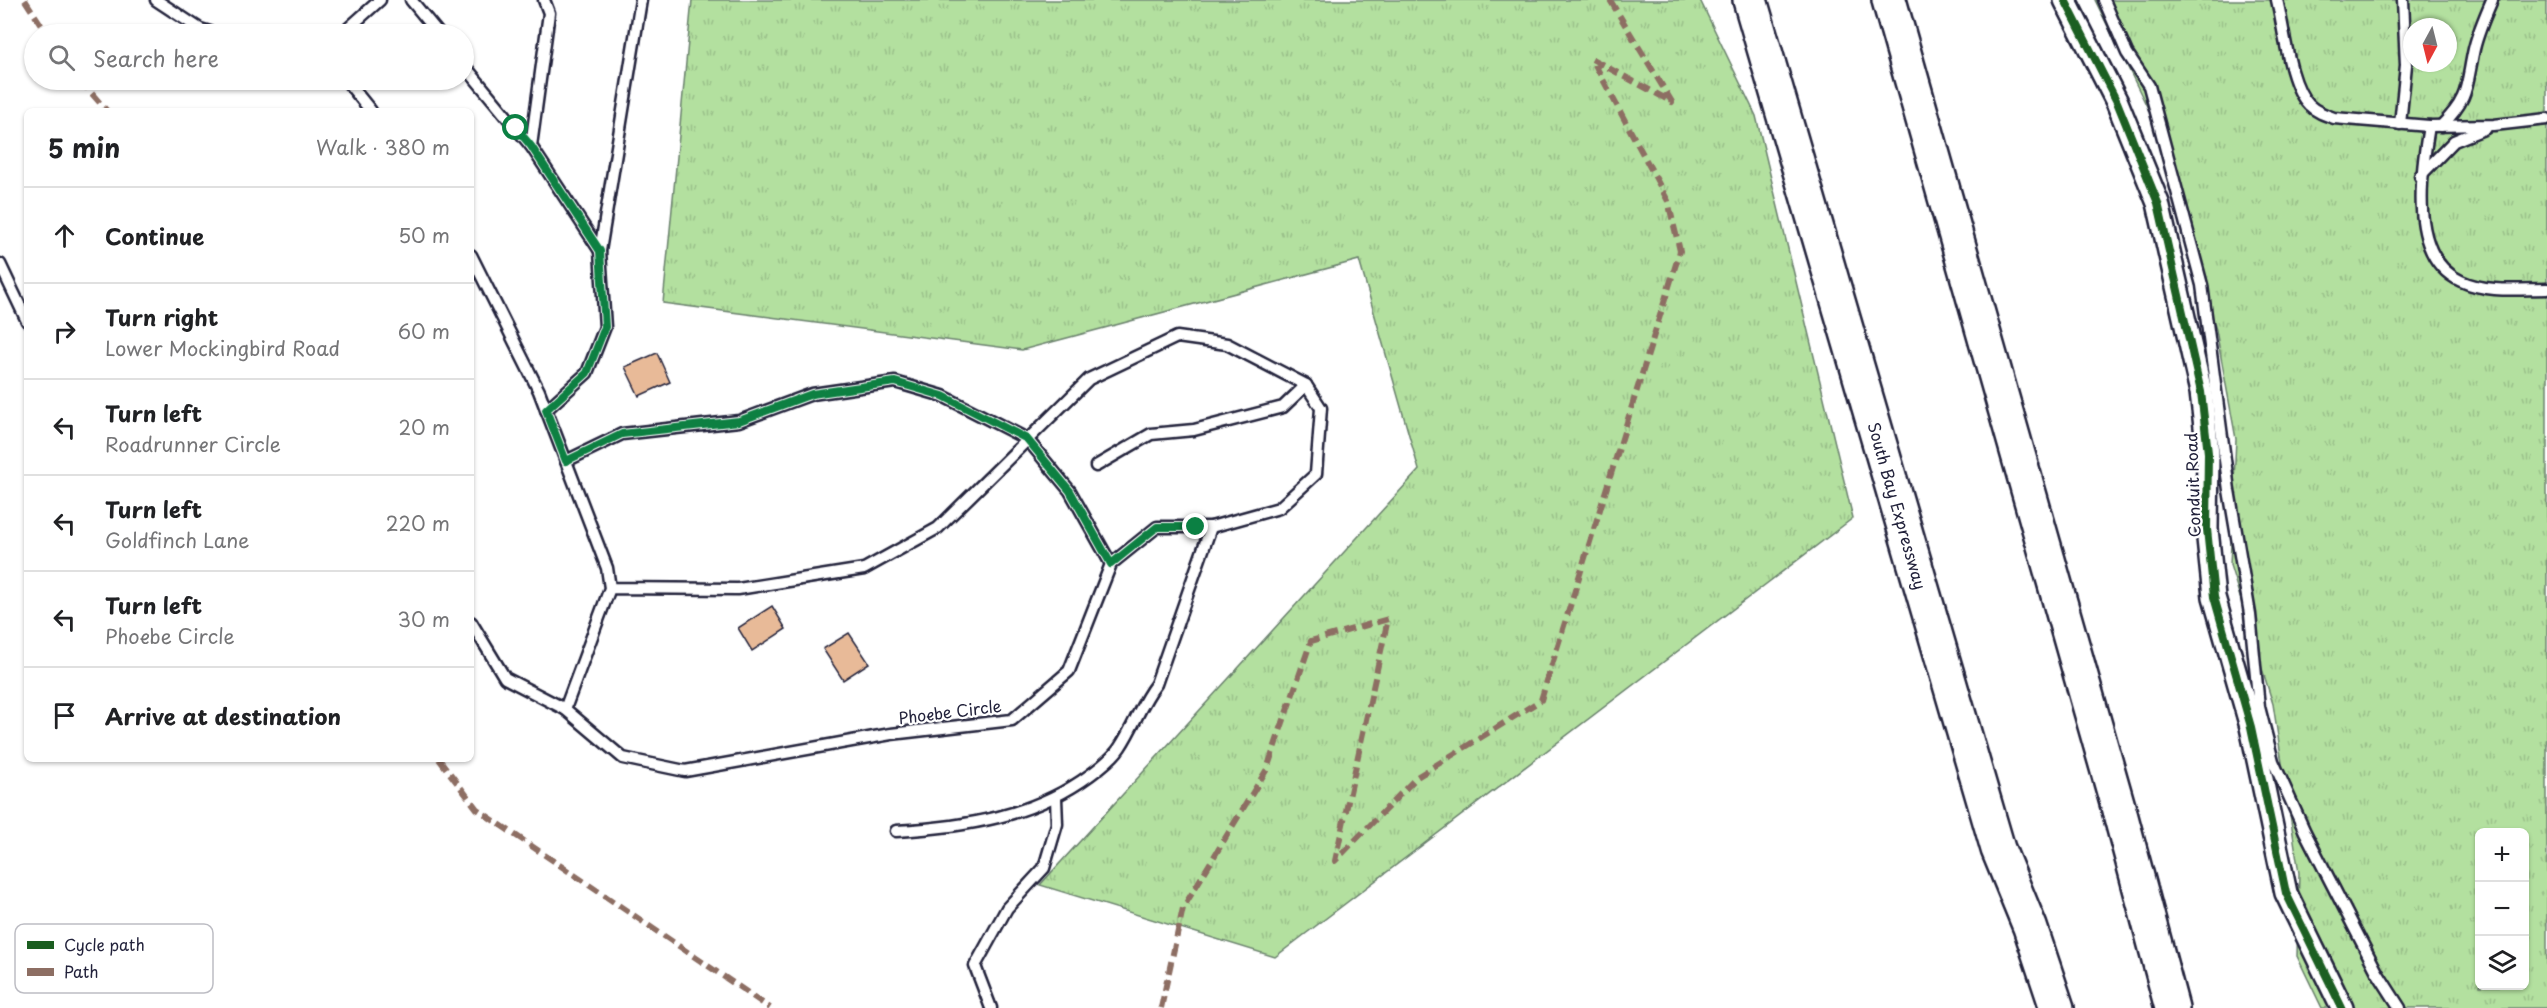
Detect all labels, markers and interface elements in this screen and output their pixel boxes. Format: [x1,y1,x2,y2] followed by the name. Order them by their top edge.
[2403,18,2457,72] north arrow
[24,24,474,90] search box
[45,41,78,74] icon: search
[93,41,219,74] text: Search here
[502,114,528,140] route start
[48,128,120,167] text: 5 min
[316,132,450,162] text: Walk · 380 m
[48,219,81,252] icon: ahead
[105,219,204,252] text: Continue
[398,220,450,250] text: 50 m
[105,300,218,333] text: Turn right
[48,315,81,348] icon: right
[398,316,450,346] text: 60 m
[105,333,340,363] text: Lower Mockingbird Road
[105,396,202,429] text: Turn left
[48,411,81,444] icon: left
[398,412,450,442] text: 20 m
[1863,419,1933,592] street label: South Bay Expressway
[105,429,281,459] text: Roadrunner Circle
[2178,432,2206,538] street label: Conduit Road
[105,492,202,525] text: Turn left
[48,507,81,540] icon: left
[386,508,450,538] text: 220 m
[1182,513,1208,539] route end
[105,525,249,555] text: Goldfinch Lane
[105,588,202,621] text: Turn left
[48,603,81,636] icon: left
[397,604,450,634] text: 30 m
[105,621,235,651] text: Phoebe Circle
[897,693,1003,729] street label: Phoebe Circle
[48,699,81,732] icon: arrive
[105,699,341,732] text: Arrive at destination
[2475,828,2529,990] map controls
[2475,828,2529,882] button: +
[2475,882,2529,936] button: −
[15,924,213,993] legend
[64,932,145,956] text: Cycle path
[2475,936,2529,990] button: layers
[64,959,99,983] text: Path

